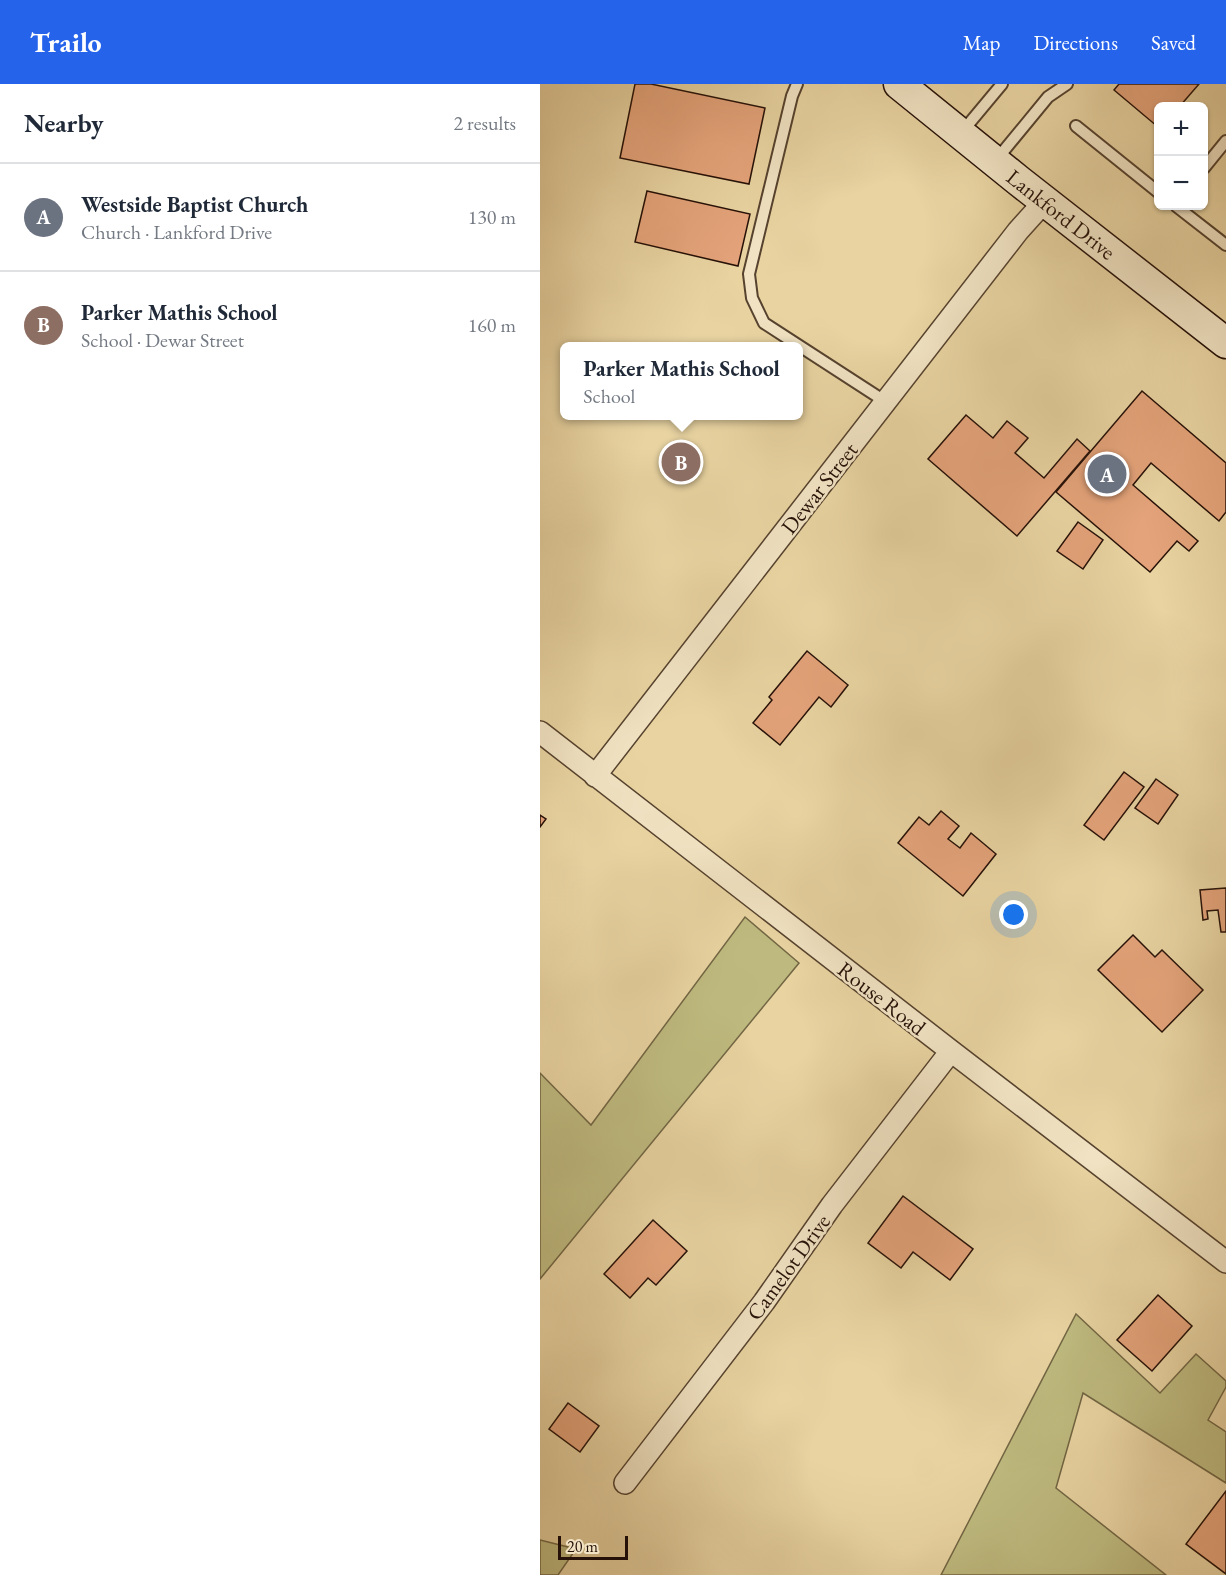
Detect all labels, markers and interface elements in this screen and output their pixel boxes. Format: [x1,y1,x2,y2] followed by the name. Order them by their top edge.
[30,24,102,60] text: Trailo
[963,29,1000,56] text: Map
[1033,29,1118,56] text: Directions
[1151,29,1196,56] text: Saved
[1154,102,1208,210] map controls
[1154,102,1208,156] button: +
[24,106,104,140] text: Nearby
[453,110,516,136] text: 2 results
[1154,156,1208,210] button: −
[1000,163,1122,266] street label: Lankford Drive
[81,190,308,219] text: Westside Baptist Church
[36,204,51,230] text: A
[468,204,516,230] text: 130 m
[81,219,272,245] text: Church · Lankford Drive
[81,298,278,327] text: Parker Mathis School
[37,312,50,338] text: B
[468,312,516,338] text: 160 m
[81,327,244,353] text: School · Dewar Street
[560,342,803,420] popup
[583,354,780,383] text: Parker Mathis School
[583,383,635,409] text: School
[774,436,864,540] street label: Dewar Street
[662,440,700,484] pin: B
[1088,452,1126,496] pin: A
[999,900,1028,929] your location
[832,955,932,1042] street label: Rouse Road
[740,1208,837,1326] street label: Camelot Drive
[558,1533,628,1560] scale bar
[567,1536,598,1557] text: 20 m

